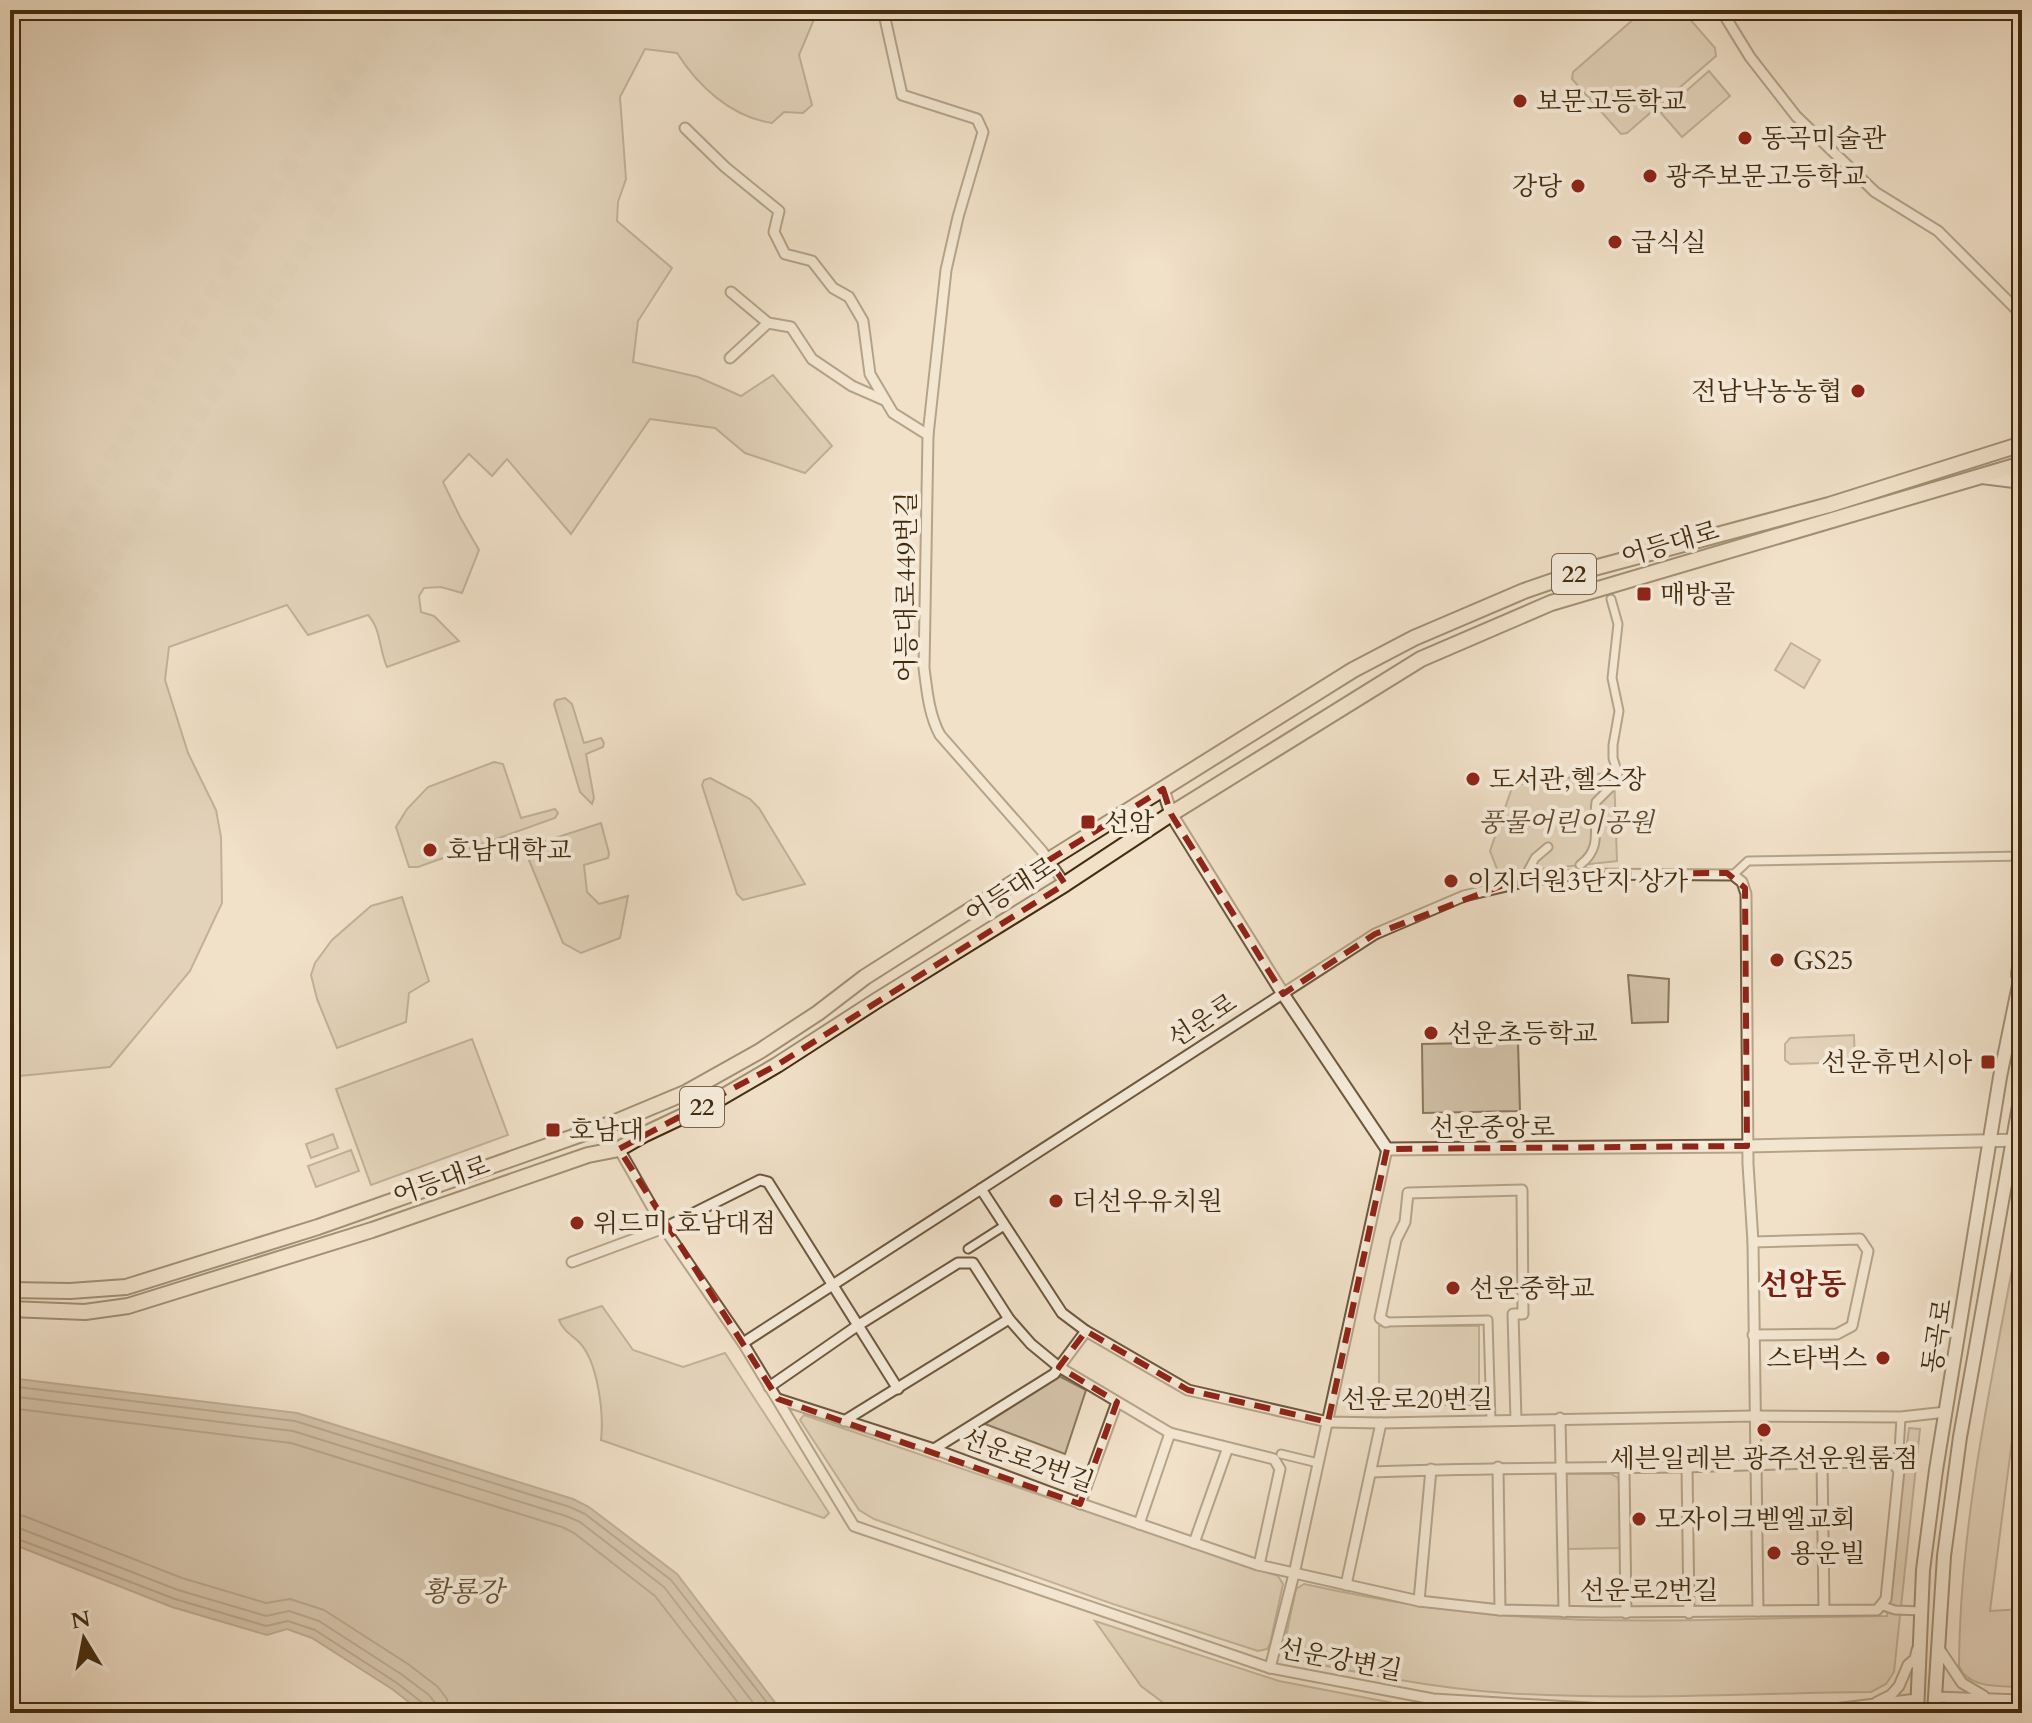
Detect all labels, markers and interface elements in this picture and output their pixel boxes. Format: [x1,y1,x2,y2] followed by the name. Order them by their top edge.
[1536,84,1687,119] place label: 보문고등학교
[1511,92,1529,110] marker: 보문고등학교
[1761,121,1887,156] place label: 동곡미술관
[1736,129,1754,147] marker: 동곡미술관
[1666,159,1867,194] place label: 광주보문고등학교
[1641,167,1659,185] marker: 광주보문고등학교
[1512,169,1562,204] place label: 강당
[1569,177,1587,195] marker: 강당
[1631,225,1706,260] place label: 급식실
[1606,233,1624,251] marker: 급식실
[1691,374,1842,409] place label: 전남낙농농협
[1849,382,1867,400] marker: 전남낙농농협
[889,492,924,682] street label: 어등대로449번길
[1617,513,1723,574] street label: 어등대로
[1552,554,1596,594] road number: 22
[1660,577,1735,612] place label: 매방골
[1635,585,1653,603] marker: 매방골
[1489,762,1646,797] place label: 도서관,헬스장
[1464,770,1482,788] marker: 도서관,헬스장
[1104,805,1155,840] place label: 선암
[1478,805,1656,840] park label: 풍물어린이공원
[1079,813,1097,831] marker: 선암
[446,833,572,868] place label: 호남대학교
[421,841,439,859] marker: 호남대학교
[958,849,1062,932] street label: 어등대로
[1467,864,1688,899] place label: 이지더원3단지 상가
[1442,872,1460,890] marker: 이지더원3단지 상가
[1793,943,1853,978] place label: GS25
[1768,951,1786,969] marker: GS25
[1161,985,1243,1056] street label: 선운로
[1447,1016,1598,1051] place label: 선운초등학교
[1422,1024,1440,1042] marker: 선운초등학교
[1821,1045,1973,1080] place label: 선운휴먼시아
[1979,1053,1997,1071] marker: 선운휴먼시아
[680,1087,724,1127] road number: 22
[1429,1110,1555,1145] street label: 선운중앙로
[569,1113,644,1148] place label: 호남대
[544,1121,562,1139] marker: 호남대
[388,1148,494,1213] street label: 어등대로
[1072,1184,1223,1219] place label: 더선우유치원
[1047,1192,1065,1210] marker: 더선우유치원
[593,1206,776,1241] place label: 위드미 호남대점
[568,1214,586,1232] marker: 위드미 호남대점
[1760,1264,1846,1305] district label: 선암동
[1469,1271,1595,1306] place label: 선운중학교
[1444,1279,1462,1297] marker: 선운중학교
[1914,1296,1961,1376] street label: 동곡로
[1767,1341,1867,1376] place label: 스타벅스
[1874,1349,1892,1367] marker: 스타벅스
[1341,1382,1493,1417] street label: 선운로20번길
[957,1420,1099,1501] street label: 선운로2번길
[1755,1421,1773,1439] marker: 세븐일레븐 광주선운원룸점
[1610,1441,1918,1476] place label: 세븐일레븐 광주선운원룸점
[1655,1502,1856,1537] place label: 모자이크벧엘교회
[1630,1510,1648,1528] marker: 모자이크벧엘교회
[1790,1536,1865,1571] place label: 용운빌
[1765,1544,1783,1562] marker: 용운빌
[422,1573,508,1611] water label: 황룡강
[1580,1573,1718,1608] street label: 선운로2번길
[44,1599,124,1679] north arrow
[69,1604,93,1637] text: N
[1275,1630,1405,1689] street label: 선운강변길

